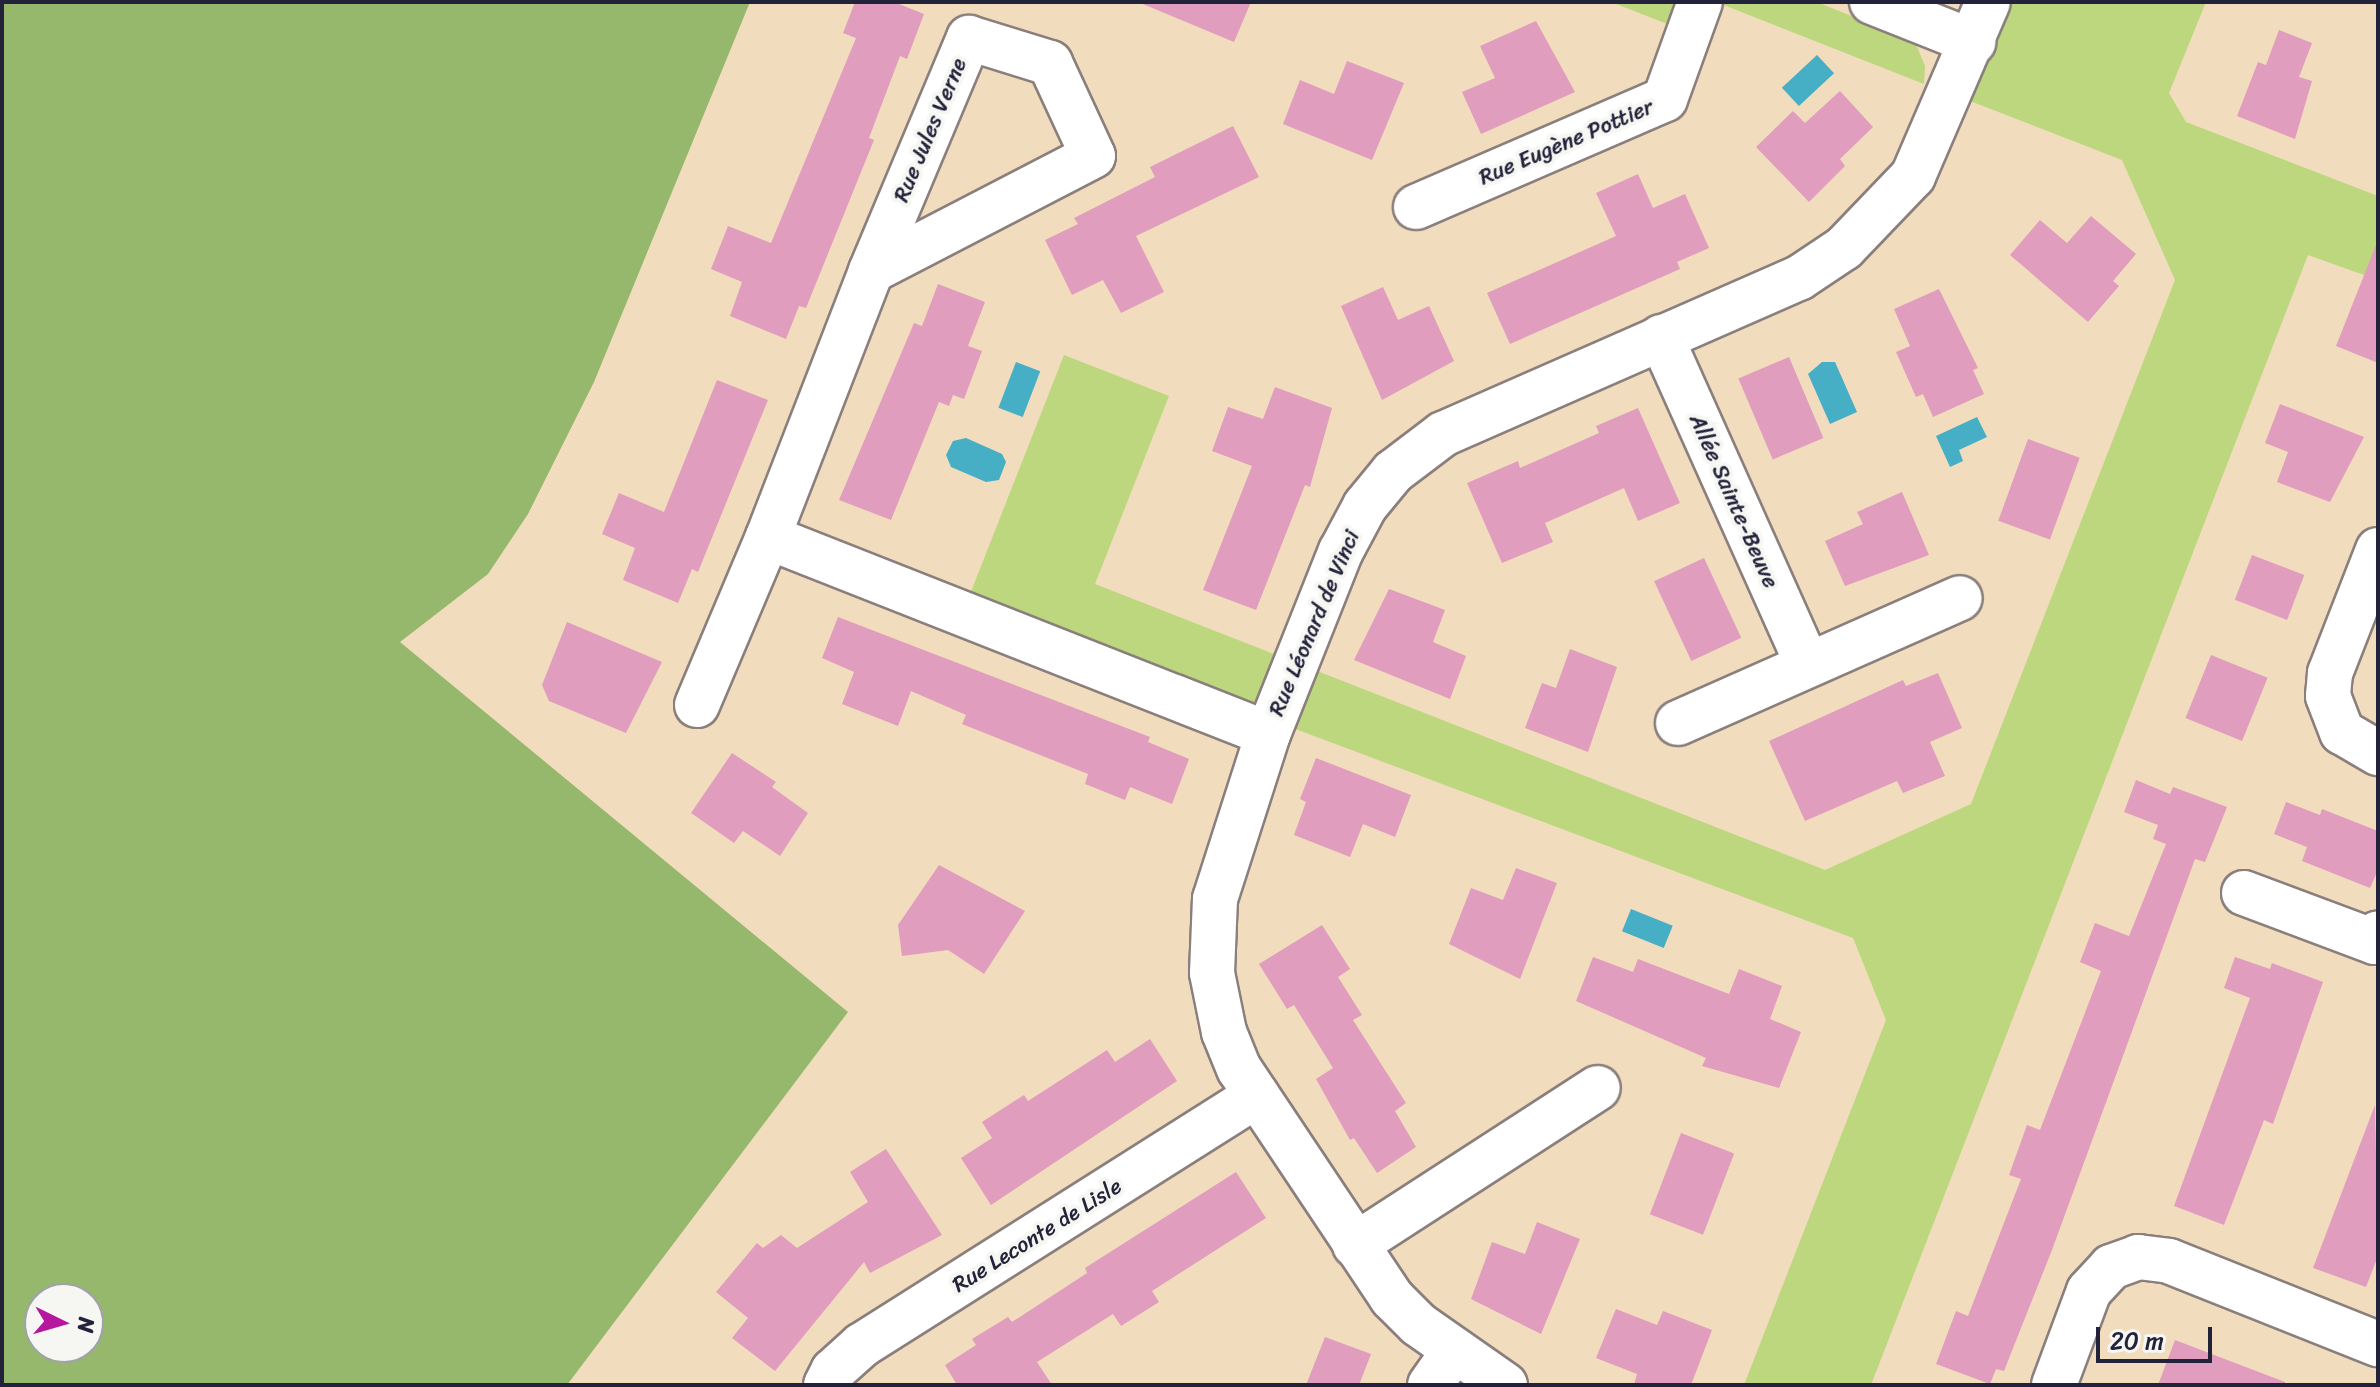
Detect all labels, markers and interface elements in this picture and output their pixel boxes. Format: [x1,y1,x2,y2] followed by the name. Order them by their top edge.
[888,55,972,205] street label: Rue Jules Verne
[1475,94,1657,190] street label: Rue Eugène Pottier
[1684,411,1784,591] street label: Allée Sainte-Beuve
[1263,525,1365,721] street label: Rue Léonard de Vinci
[947,1172,1127,1298] street label: Rue Leconte de Lisle
[24,1283,104,1363] north arrow
[2100,1311,2216,1361] scale bar
[66,1316,107,1334] text: N
[2110,1320,2164,1362] text: 20 m

